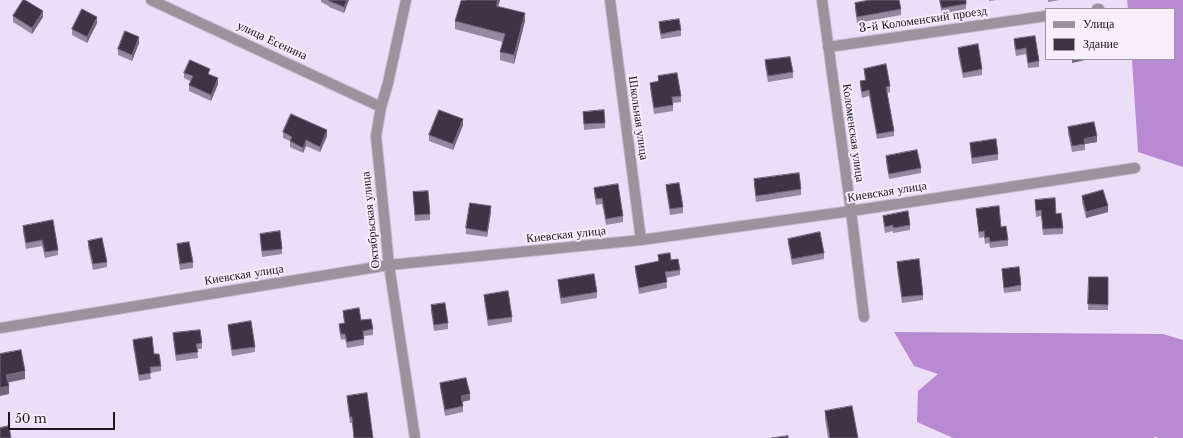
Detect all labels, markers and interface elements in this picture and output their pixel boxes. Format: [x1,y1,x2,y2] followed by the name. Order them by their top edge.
[858,4,988,36] street label: 3-й Коломенский проезд
[1045,8,1175,60] legend
[1083,16,1114,31] text: Улица
[235,18,309,64] street label: улица Есенина
[1083,36,1118,51] text: Здание
[625,75,651,161] street label: Школьная улица
[839,83,867,183] street label: Коломенская улица
[359,171,383,269] street label: Октябрьская улица
[846,179,928,205] street label: Киевская улица
[525,224,607,246] street label: Киевская улица
[203,262,285,288] street label: Киевская улица
[10,404,117,430] scale bar
[15,411,47,426] text: 50 m

